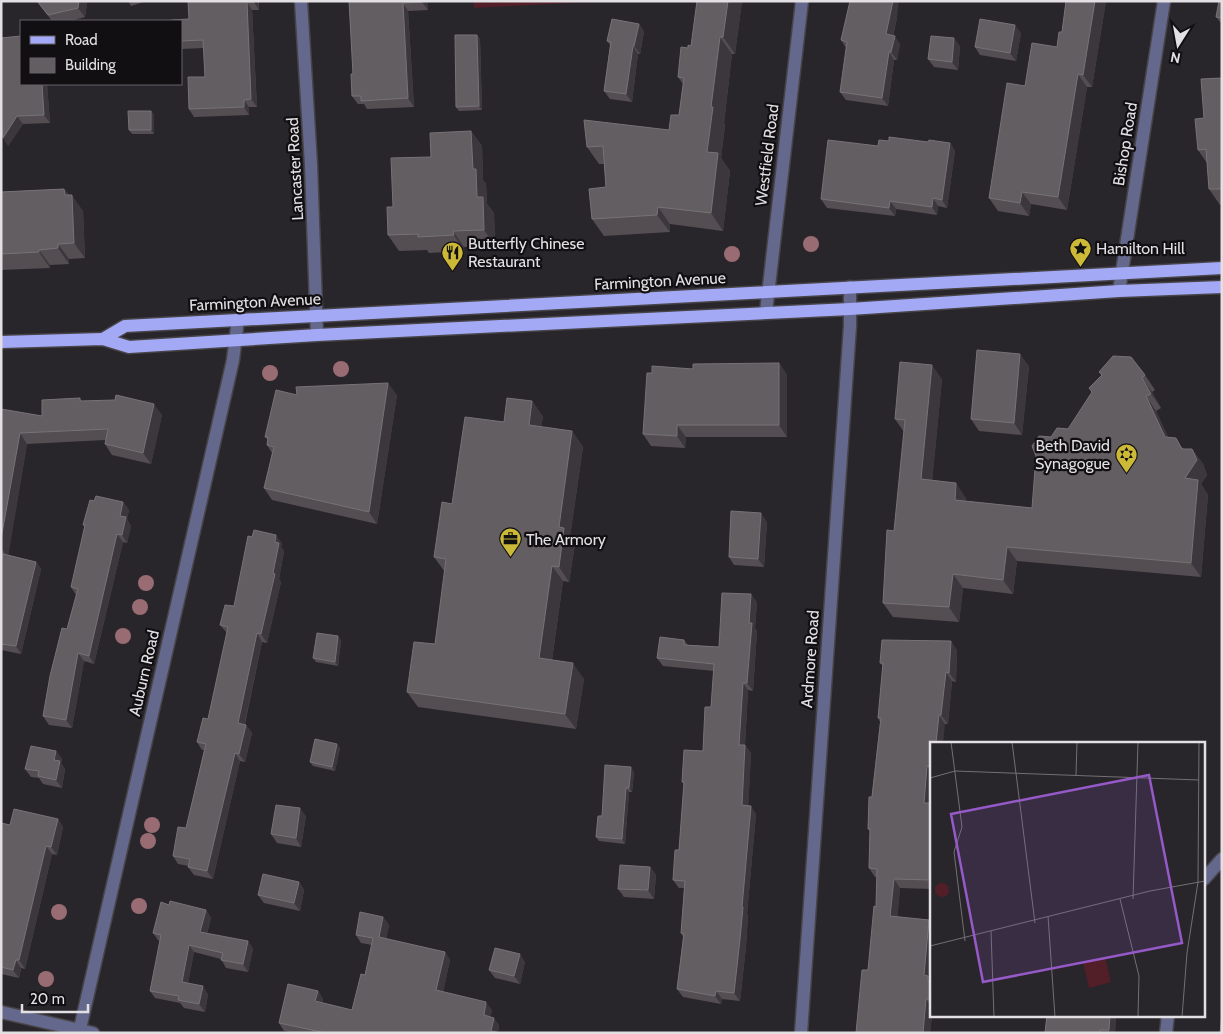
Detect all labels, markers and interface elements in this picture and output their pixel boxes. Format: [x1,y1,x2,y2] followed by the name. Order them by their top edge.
[20,20,182,85] legend
[1153,20,1203,70] north arrow
[65,31,98,49] text: Road
[1169,48,1182,68] text: N
[65,56,116,74] text: Building
[1109,101,1141,187] street label: Bishop Road
[751,103,783,207] street label: Westfield Road
[283,117,307,221] street label: Lancaster Road
[468,234,584,271] place label: Butterfly Chinese Restaurant
[1068,236,1092,267] place icon: Hamilton Hill
[1096,239,1185,258] place label: Hamilton Hill
[440,240,464,271] restaurant icon: Butterfly Chinese Restaurant
[594,268,726,294] street label: Farmington Avenue
[189,289,321,315] street label: Farmington Avenue
[1035,436,1110,473] place label: Beth David Synagogue
[1114,442,1138,473] synagogue icon: Beth David Synagogue
[498,527,522,558] office icon: The Armory
[526,530,606,549] place label: The Armory
[797,610,823,708] street label: Ardmore Road
[125,628,163,718] street label: Auburn Road
[930,742,1206,1016] inset map
[22,982,89,1014] scale bar
[30,990,65,1008] text: 20 m

